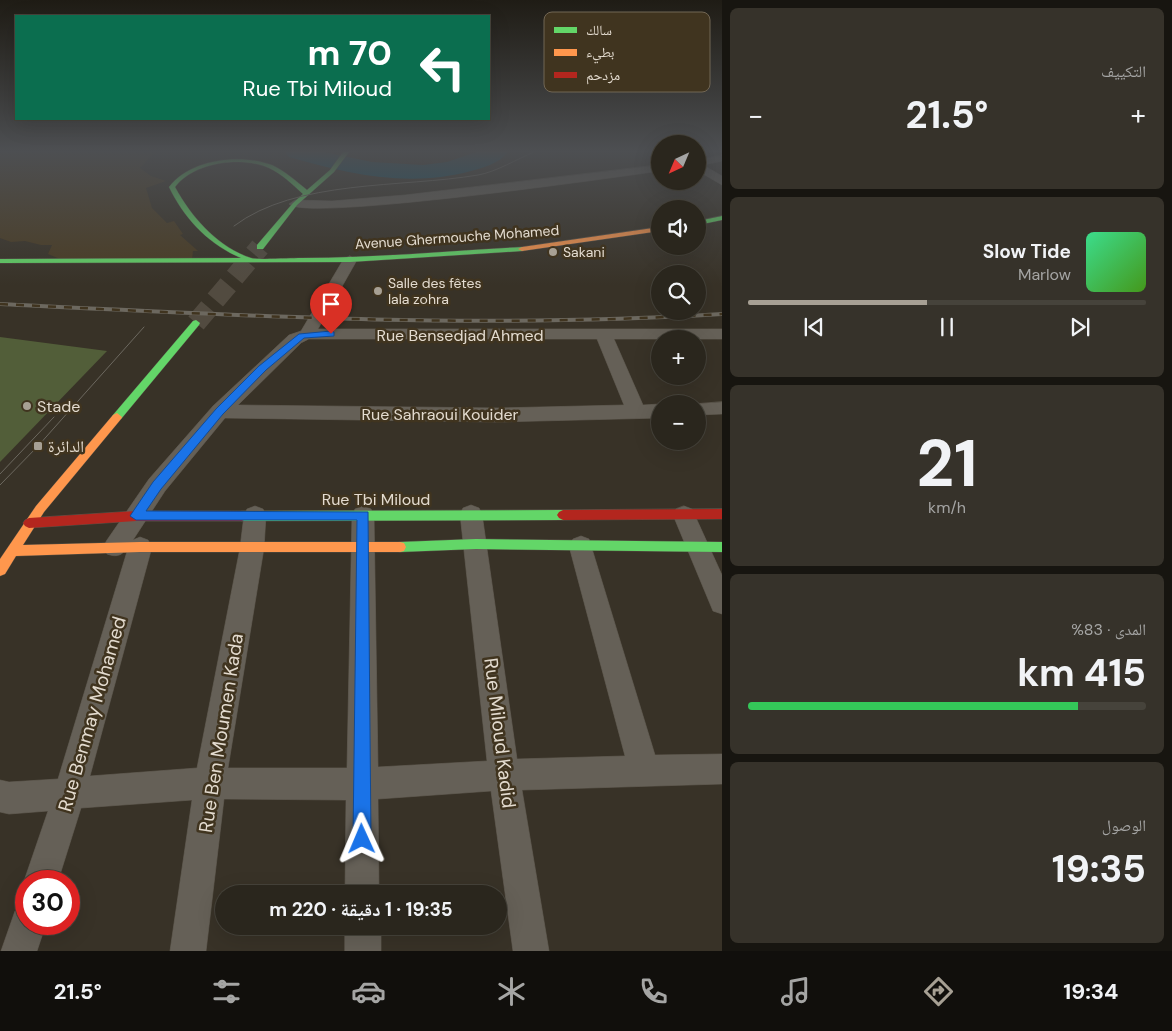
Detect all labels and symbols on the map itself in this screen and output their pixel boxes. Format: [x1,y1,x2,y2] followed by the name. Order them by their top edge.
[544,12,710,92] legend
[586,21,612,39] text: سالك
[586,43,615,64] text: بطيء
[586,66,620,85] text: مزدحم
[651,135,706,190] north arrow
[354,221,560,253] street label: Avenue Ghermouche Mohamed
[563,243,605,261] place label: Sakani
[547,246,559,258] marker: Sakani
[388,274,482,308] place label: Salle des fêtes lala zohra
[310,283,352,334] pin
[372,285,384,297] marker: Salle des fêtes lala zohra
[376,325,544,346] street label: Rue Bensedjad Ahmed
[37,396,80,417] place label: Stade
[21,400,33,412] marker: Stade
[362,404,519,425] street label: Rue Sahraoui Kouider
[48,436,84,457] place label: الدائرة
[32,440,44,452] marker: الدائرة
[322,489,430,510] street label: Rue Tbi Miloud
[52,614,132,814] street label: Rue Benmay Mohamed
[193,632,249,834] street label: Rue Ben Moumen Kada
[478,656,522,810] street label: Rue Miloud Kadid
[335,812,387,864] position arrow
[15,870,80,935] speed limit sign: 30

